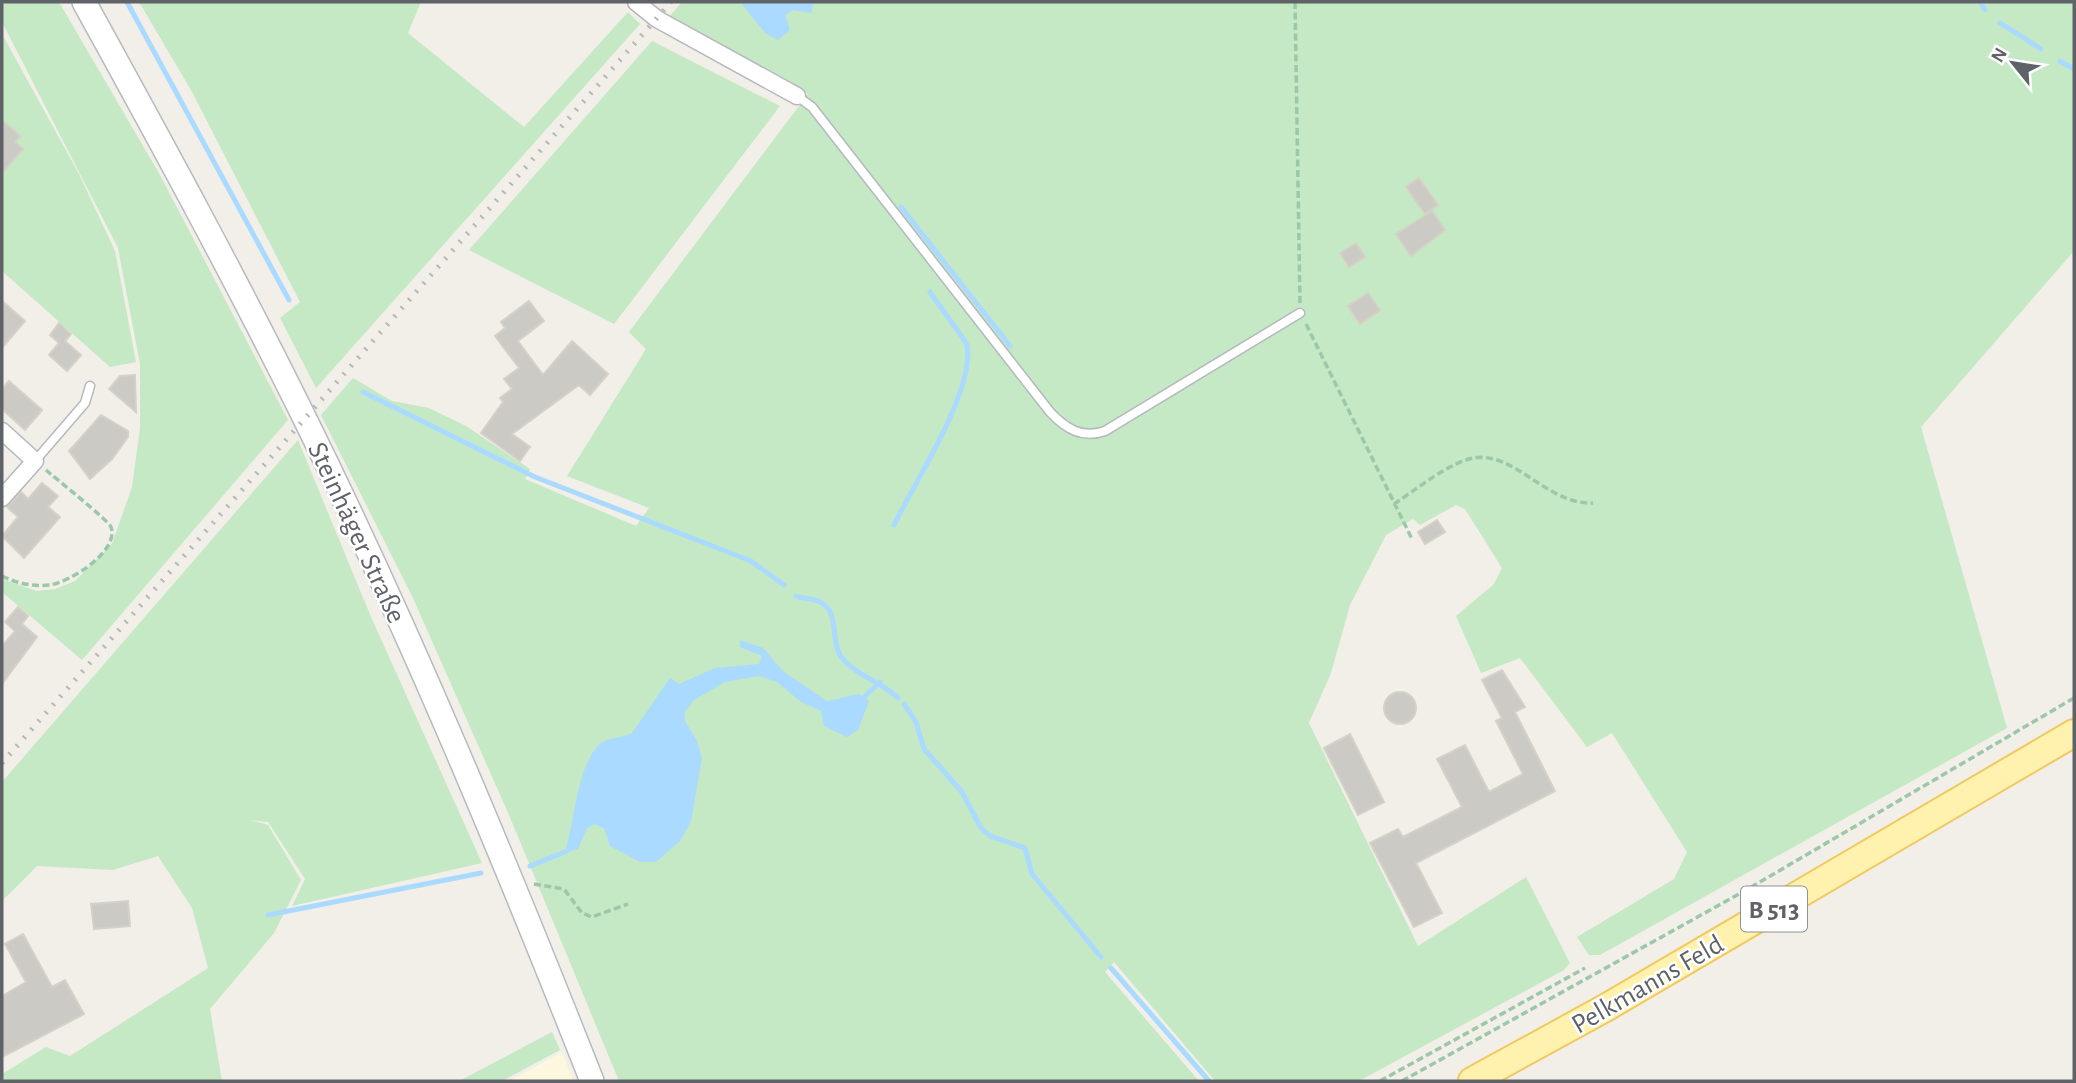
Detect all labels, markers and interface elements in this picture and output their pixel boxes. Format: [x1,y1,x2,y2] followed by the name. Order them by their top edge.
[1978,28,2048,98] north arrow
[1988,45,2011,66] text: N
[302,438,410,628] street label: Steinhäger Straße
[1741,887,1807,932] road number: B 513
[1567,930,1729,1039] street label: Pelkmanns Feld

